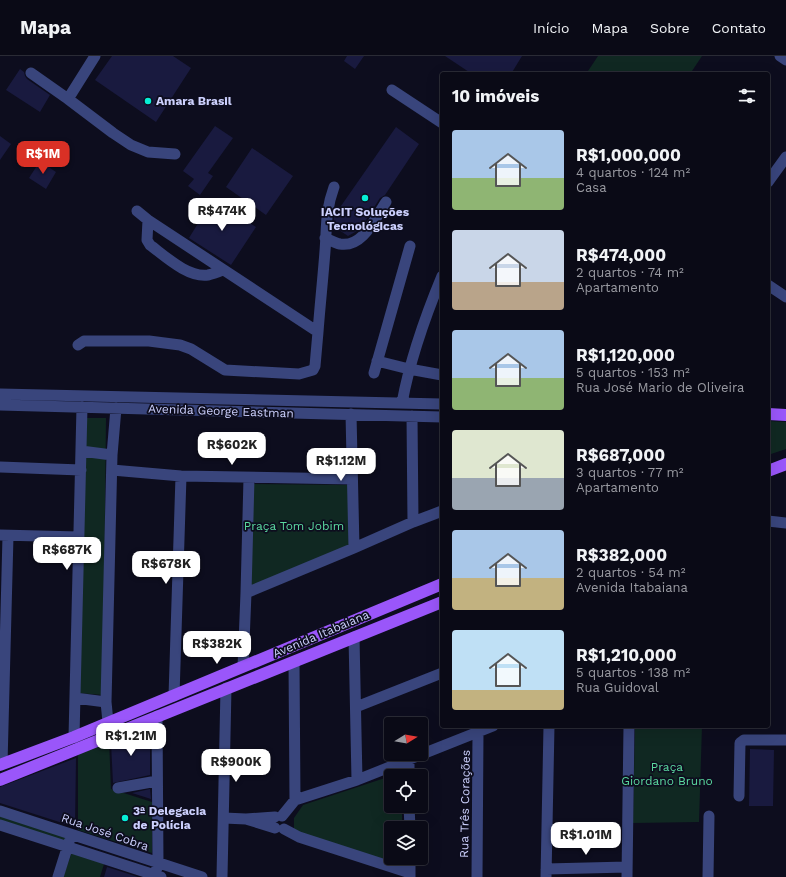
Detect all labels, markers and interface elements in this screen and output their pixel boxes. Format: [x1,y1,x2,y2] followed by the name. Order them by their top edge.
[20,16,71,39] text: Mapa
[533,20,569,36] text: Início
[591,20,628,36] text: Mapa
[650,20,690,36] text: Sobre
[712,20,766,36] text: Contato
[736,85,758,107] icon: filters
[452,86,539,106] text: 10 imóveis
[156,94,232,108] place label: Amara Brasil
[143,96,153,106] marker: Amara Brasil
[19,141,67,175] pin: R$1M
[576,145,681,165] text: R$1,000,000
[26,146,60,161] text: R$1M
[484,146,532,194] icon: home
[576,165,690,180] text: 4 quartos · 124 m²
[576,180,607,195] text: Casa
[360,193,370,203] marker: IACIT Soluções Tecnológicas
[189,198,255,232] pin: R$474K
[197,203,247,218] text: R$474K
[321,205,410,233] place label: IACIT Soluções Tecnológicas
[576,245,666,265] text: R$474,000
[484,246,532,294] icon: home
[576,265,684,280] text: 2 quartos · 74 m²
[576,280,659,295] text: Apartamento
[576,345,675,365] text: R$1,120,000
[484,346,532,394] icon: home
[576,365,690,380] text: 5 quartos · 153 m²
[576,380,744,395] text: Rua José Mario de Oliveira
[148,401,294,421] street label: Avenida George Eastman
[199,432,265,466] pin: R$602K
[207,437,257,452] text: R$602K
[576,445,665,465] text: R$687,000
[484,446,532,494] icon: home
[304,448,378,482] pin: R$1.12M
[316,453,366,468] text: R$1.12M
[576,465,684,480] text: 3 quartos · 77 m²
[576,480,659,495] text: Apartamento
[244,519,344,533] park label: Praça Tom Jobim
[34,537,100,571] pin: R$687K
[42,542,92,557] text: R$687K
[576,545,667,565] text: R$382,000
[484,546,532,594] icon: home
[133,551,199,585] pin: R$678K
[141,556,191,571] text: R$678K
[576,565,685,580] text: 2 quartos · 54 m²
[576,580,688,595] text: Avenida Itabaiana
[271,607,371,661] street label: Avenida Itabaiana
[184,631,250,665] pin: R$382K
[192,636,242,651] text: R$382K
[576,645,677,665] text: R$1,210,000
[484,646,532,694] icon: home
[576,665,690,680] text: 5 quartos · 138 m²
[576,680,659,695] text: Rua Guidoval
[384,717,428,761] north arrow
[384,717,428,865] map controls
[94,723,168,757] pin: R$1.21M
[105,728,157,743] text: R$1.21M
[203,749,269,783] pin: R$900K
[457,750,473,858] street label: Rua Três Corações
[210,754,262,769] text: R$900K
[621,760,713,788] park label: Praça Giordano Bruno
[384,769,428,813] button: locate
[133,804,206,832] place label: 3ª Delegacia de Polícia
[60,811,151,854] street label: Rua José Cobra
[120,813,130,823] marker: 3ª Delegacia de Polícia
[384,821,428,865] button: layers
[549,822,623,856] pin: R$1.01M
[560,827,612,842] text: R$1.01M

